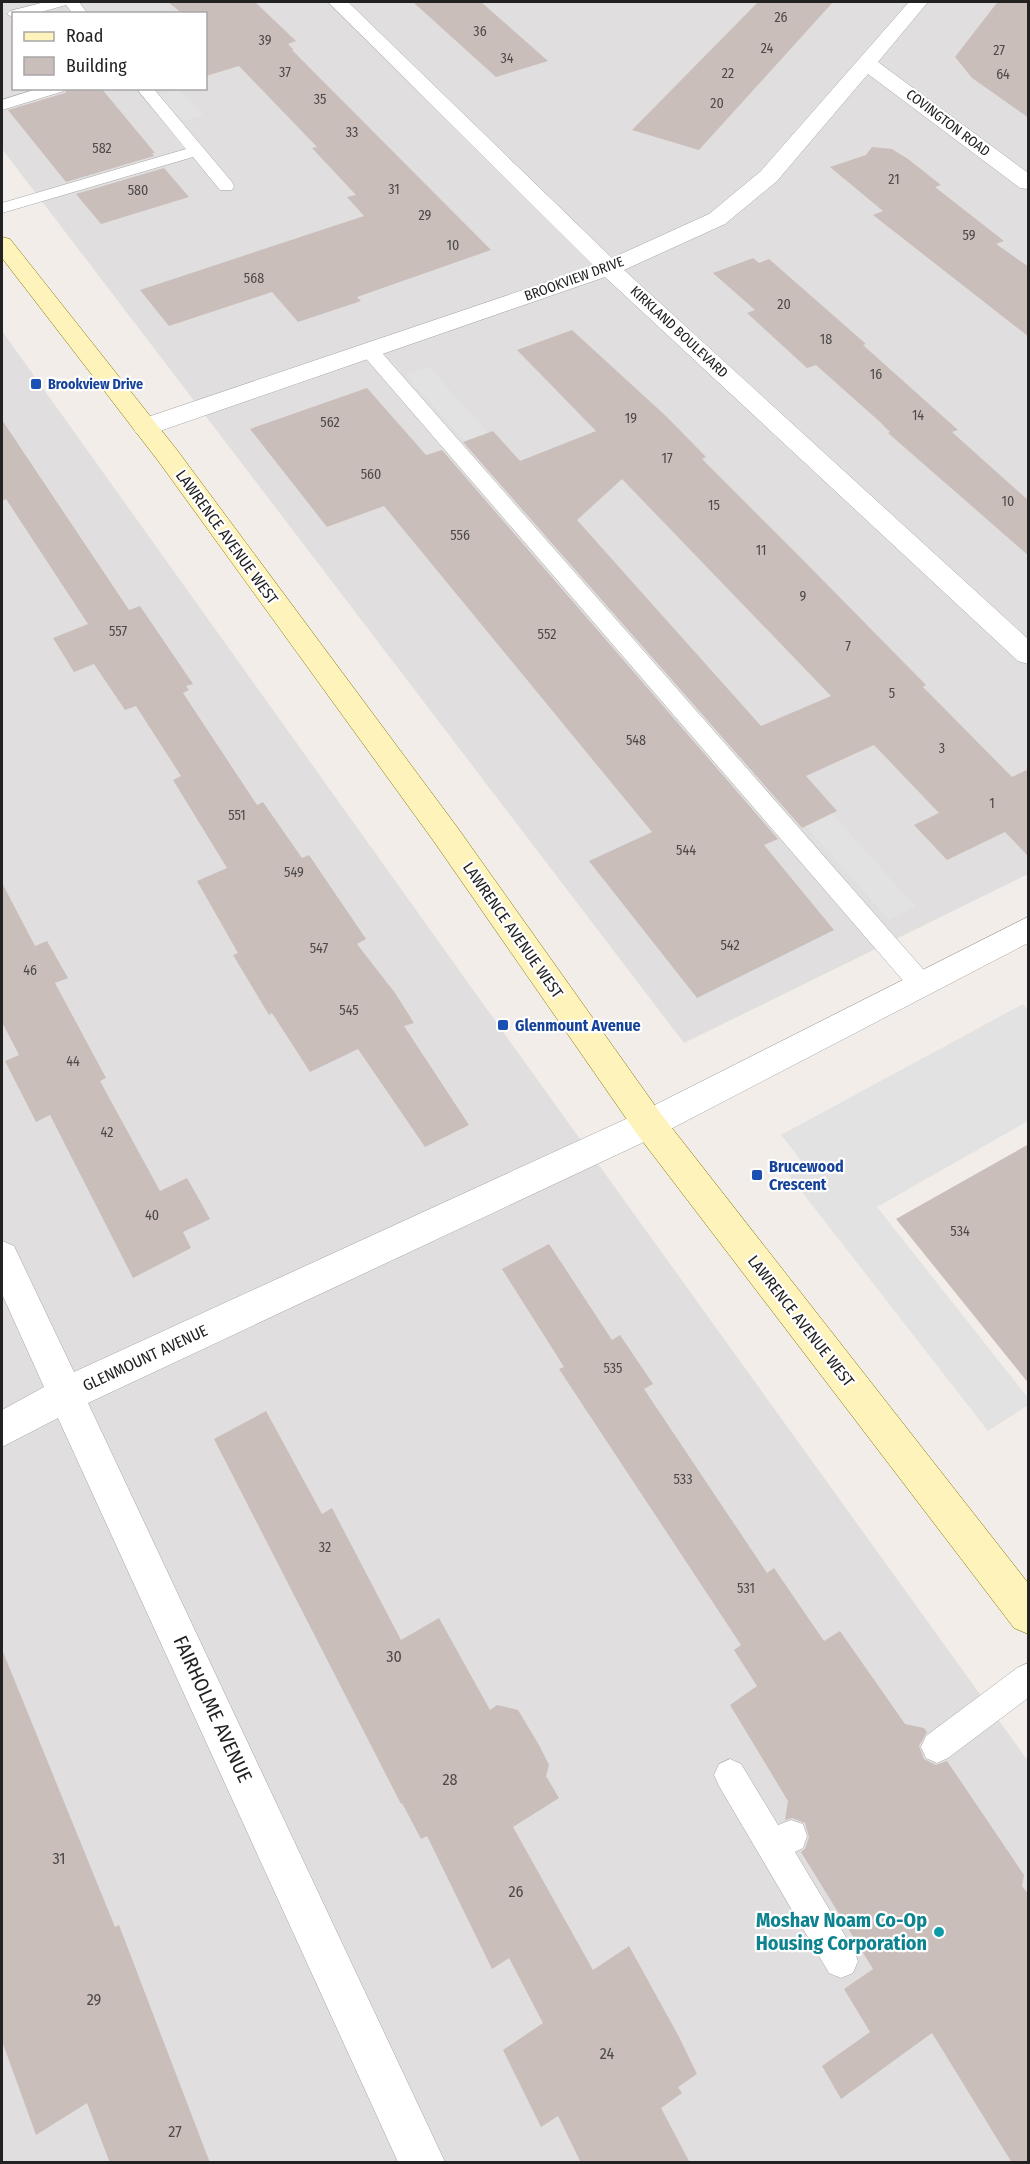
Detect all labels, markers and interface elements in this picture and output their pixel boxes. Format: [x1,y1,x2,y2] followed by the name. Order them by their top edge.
[774,9,788,26] house number: 26
[12,12,207,90] legend
[473,23,487,40] house number: 36
[66,25,103,47] text: Road
[259,32,272,49] house number: 39
[761,40,774,57] house number: 24
[993,42,1005,59] house number: 27
[500,50,514,67] house number: 34
[66,55,127,77] text: Building
[279,64,291,81] house number: 37
[722,65,734,82] house number: 22
[996,66,1010,83] house number: 64
[903,86,993,160] street label: COVINGTON ROAD
[314,91,326,108] house number: 35
[710,95,724,112] house number: 20
[346,124,358,141] house number: 33
[92,140,112,157] house number: 582
[888,171,900,188] house number: 21
[388,181,400,198] house number: 31
[128,182,148,199] house number: 580
[419,207,432,224] house number: 29
[962,227,976,244] house number: 59
[447,237,459,254] house number: 10
[522,253,626,305] street label: BROOKVIEW DRIVE
[244,270,264,287] house number: 568
[627,282,731,382] street label: KIRKLAND BOULEVARD
[777,296,791,313] house number: 20
[820,331,832,348] house number: 18
[870,366,882,383] house number: 16
[48,376,143,393] place label: Brookview Drive
[29,377,43,391] marker: Brookview Drive
[912,407,924,424] house number: 14
[625,410,637,427] house number: 19
[320,414,340,431] house number: 562
[661,450,673,467] house number: 17
[172,466,282,608] street label: LAWRENCE AVENUE WEST
[361,466,381,483] house number: 560
[1002,493,1014,510] house number: 10
[708,497,720,514] house number: 15
[450,527,470,544] house number: 556
[756,542,766,559] house number: 11
[800,588,807,605] house number: 9
[109,623,127,640] house number: 557
[538,626,556,643] house number: 552
[845,638,851,655] house number: 7
[889,685,895,702] house number: 5
[626,732,646,749] house number: 548
[939,740,945,757] house number: 3
[989,795,995,812] house number: 1
[228,807,246,824] house number: 551
[676,842,696,859] house number: 544
[459,858,567,1002] street label: LAWRENCE AVENUE WEST
[284,864,304,881] house number: 549
[720,937,740,954] house number: 542
[310,940,329,957] house number: 547
[23,962,37,979] house number: 46
[339,1002,359,1019] house number: 545
[515,1016,641,1035] place label: Glenmount Avenue
[496,1018,510,1032] marker: Glenmount Avenue
[66,1053,80,1070] house number: 44
[101,1124,113,1141] house number: 42
[769,1157,844,1194] place label: Brucewood Crescent
[750,1168,764,1182] marker: Brucewood Crescent
[145,1207,159,1224] house number: 40
[950,1223,970,1240] house number: 534
[744,1252,859,1391] street label: LAWRENCE AVENUE WEST
[80,1321,210,1395] street label: GLENMOUNT AVENUE
[603,1360,623,1377] house number: 535
[674,1471,692,1488] house number: 533
[319,1539,331,1556] house number: 32
[737,1580,755,1597] house number: 531
[168,1632,258,1786] street label: FAIRHOLME AVENUE
[386,1647,402,1666] house number: 30
[442,1770,458,1789] house number: 28
[52,1849,66,1868] house number: 31
[509,1882,524,1901] house number: 26
[756,1908,927,1955] place label: Moshav Noam Co-Op Housing Corporation
[932,1925,946,1939] marker: Moshav Noam Co-Op Housing Corporation
[87,1990,102,2009] house number: 29
[600,2044,614,2063] house number: 24
[168,2122,182,2141] house number: 27

